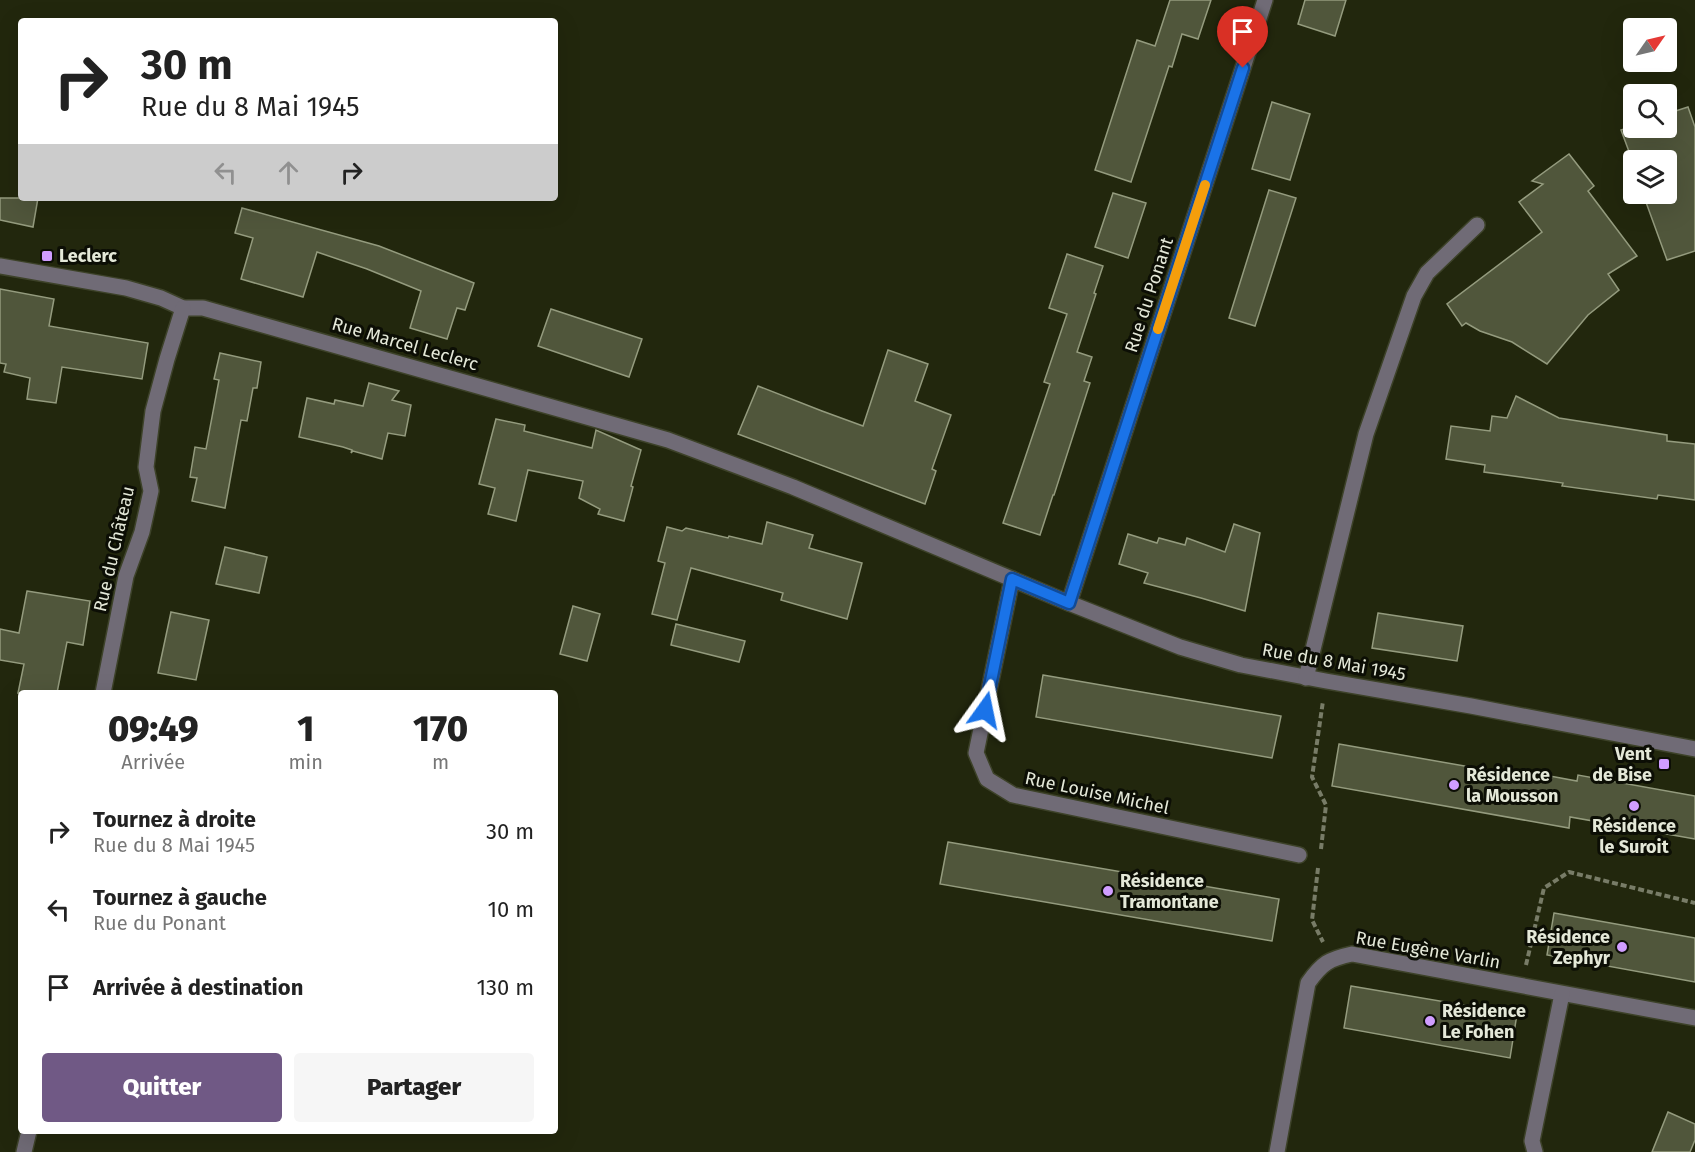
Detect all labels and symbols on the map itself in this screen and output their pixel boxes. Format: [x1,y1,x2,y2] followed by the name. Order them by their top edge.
[1217,6,1268,68] pin
[1623,18,1677,72] north arrow
[1120,234,1178,355] street label: Rue du Ponant
[59,245,117,267] place label: Leclerc
[40,249,54,263] marker: Leclerc
[329,313,481,376] street label: Rue Marcel Leclerc
[89,484,139,614] street label: Rue du Château
[1260,639,1408,685] street label: Rue du 8 Mai 1945
[953,678,1017,742] position arrow
[1592,743,1653,786] place label: Vent de Bise
[1657,757,1671,771] marker: Vent de Bise
[1466,764,1559,807] place label: Résidence la Mousson
[1023,767,1171,819] street label: Rue Louise Michel
[1447,778,1461,792] marker: Résidence la Mousson
[1627,799,1641,813] marker: Résidence le Suroit
[1592,815,1676,858] place label: Résidence le Suroit
[1120,870,1219,913] place label: Résidence Tramontane
[1101,884,1115,898] marker: Résidence Tramontane
[1354,926,1502,974] street label: Rue Eugène Varlin
[1526,926,1611,969] place label: Résidence Zephyr
[1615,940,1629,954] marker: Résidence Zephyr
[1442,1000,1526,1043] place label: Résidence Le Fohen
[1423,1014,1437,1028] marker: Résidence Le Fohen

